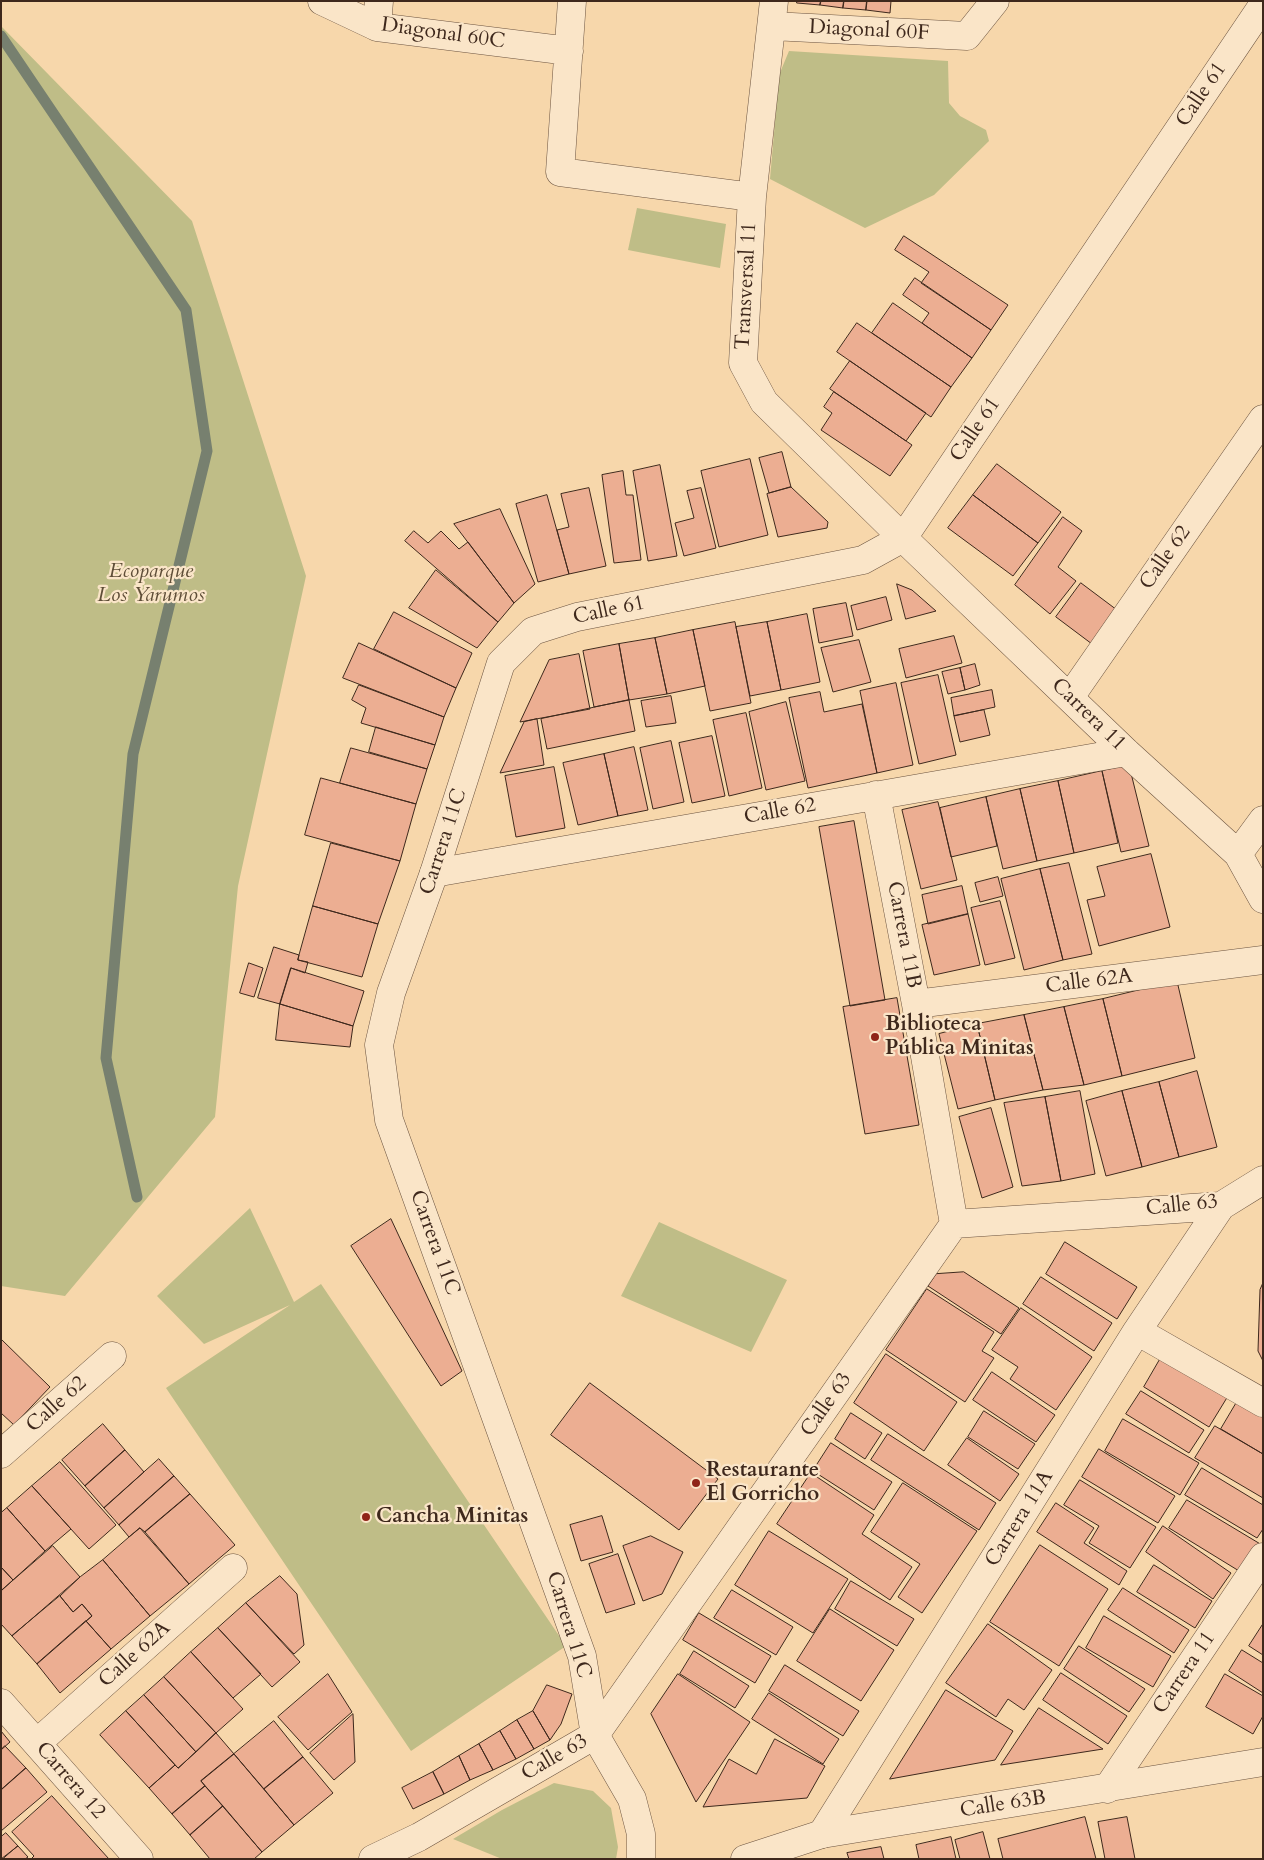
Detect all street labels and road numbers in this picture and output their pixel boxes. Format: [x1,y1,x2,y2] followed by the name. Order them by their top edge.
[379,13,507,55] street label: Diagonal 60C
[808,15,930,47] street label: Diagonal 60F
[1171,58,1233,132] street label: Calle 61
[731,222,763,350] street label: Transversal 11
[945,393,1007,467] street label: Calle 61
[1135,521,1197,595] street label: Calle 62
[571,591,647,631] street label: Calle 61
[1045,673,1131,757] street label: Carrera 11
[415,786,473,898] street label: Carrera 11C
[742,793,818,831] street label: Calle 62
[880,880,926,990] street label: Carrera 11B
[1044,964,1134,1000] street label: Calle 62A
[403,1187,465,1299] street label: Carrera 11C
[1145,1190,1219,1222] street label: Calle 63
[796,1368,858,1442] street label: Calle 63
[22,1371,92,1439] street label: Calle 62
[980,1466,1060,1572] street label: Carrera 11A
[540,1569,596,1681] street label: Carrera 11C
[94,1616,176,1694] street label: Calle 62A
[1148,1627,1222,1719] street label: Carrera 11
[517,1729,593,1787] street label: Calle 63
[30,1737,110,1825] street label: Carrera 12
[958,1786,1048,1824] street label: Calle 63B

